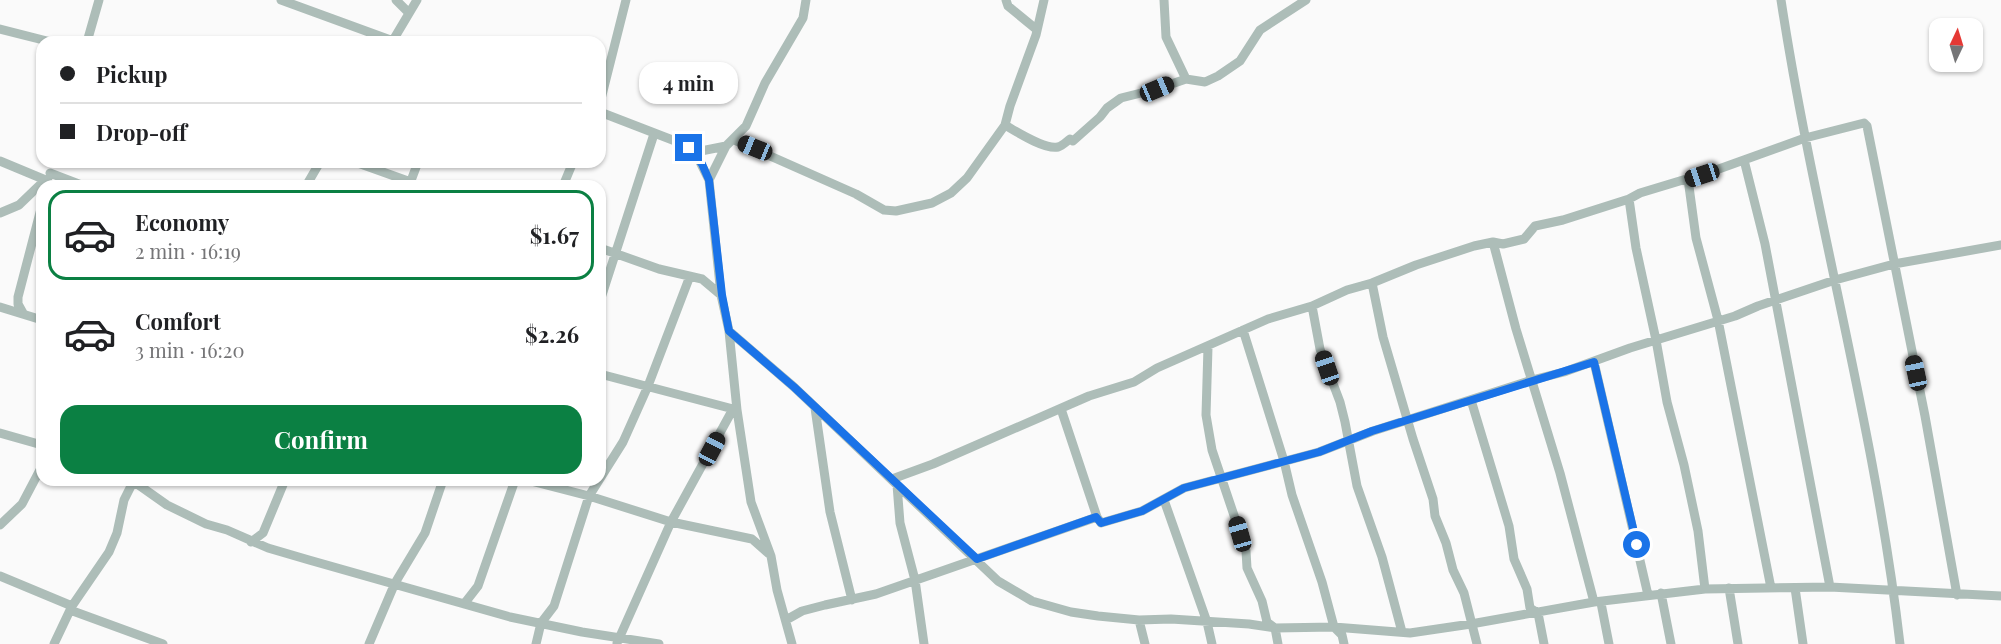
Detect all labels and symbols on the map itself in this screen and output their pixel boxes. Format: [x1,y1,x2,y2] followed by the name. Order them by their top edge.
[1929,18,1983,72] north arrow
[640,61,738,103] callout: 4 min
[1137,74,1177,104] car
[735,133,775,163] car
[675,134,702,161] route end
[1682,161,1722,189] car
[1313,348,1341,388] car
[1903,354,1929,392] car
[696,429,728,469] car
[1226,514,1254,554] car
[1623,531,1650,558] route start

